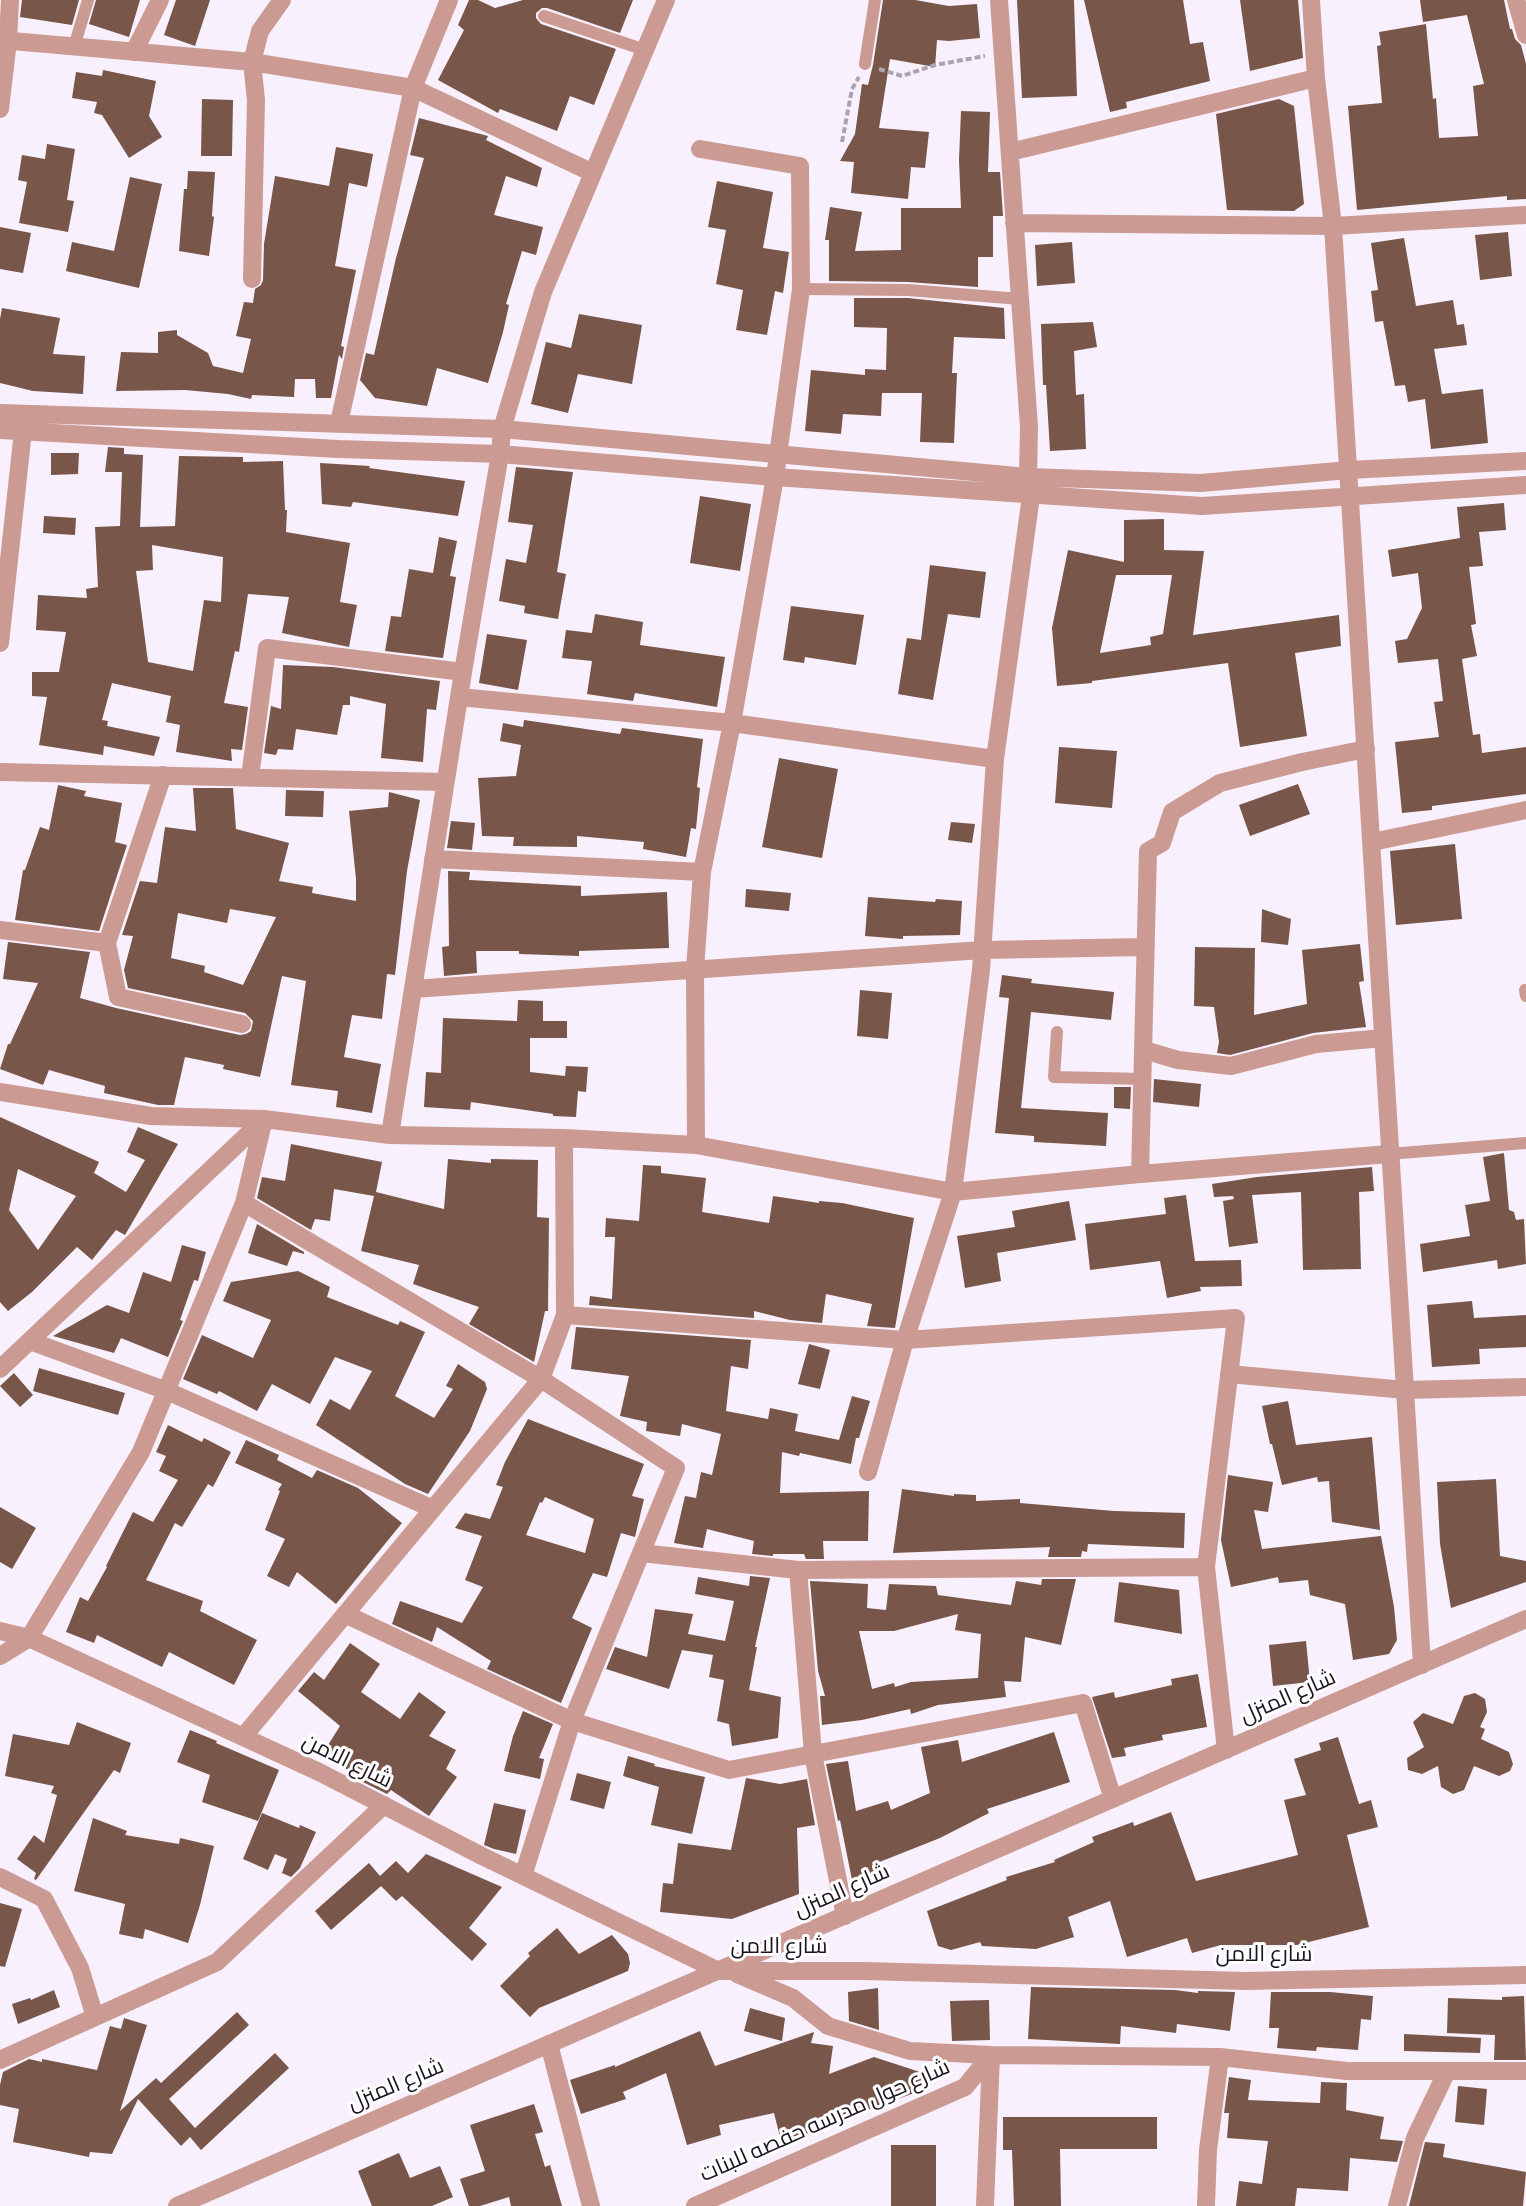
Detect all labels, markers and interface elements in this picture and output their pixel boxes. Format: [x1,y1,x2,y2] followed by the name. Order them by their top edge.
[1236,1664,1340,1730] street label: شارع المنزل
[298,1728,396,1794] street label: شارع الامن
[790,1858,894,1924] street label: شارع المنزل
[731,1934,827,1960] street label: شارع الامن
[1216,1942,1312,1968] street label: شارع الامن
[344,2053,448,2117] street label: شارع المنزل
[696,2054,954,2188] street label: شارع حول مدرسه حفصه للبنات

